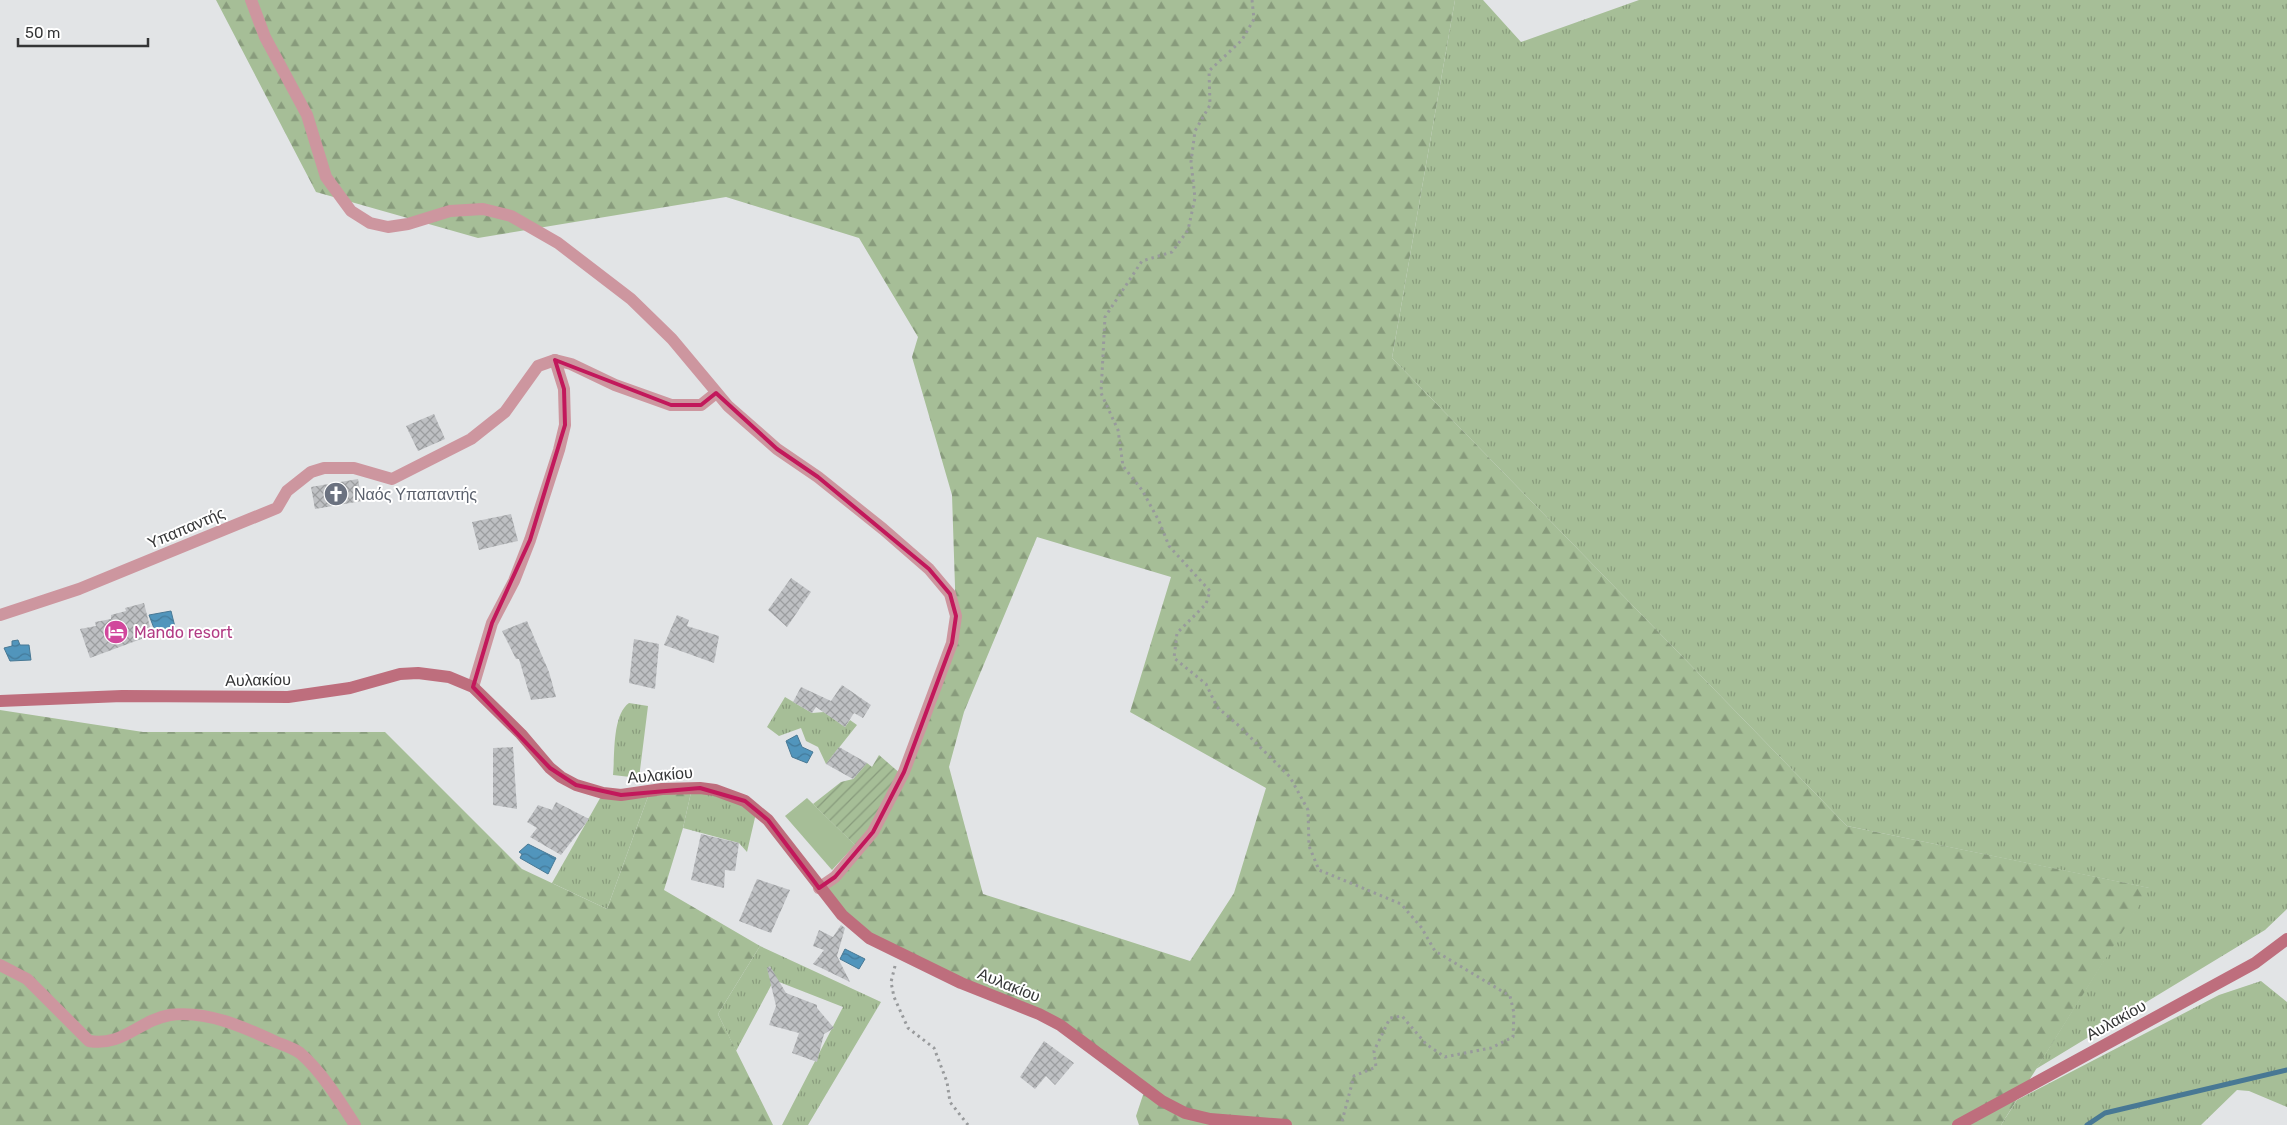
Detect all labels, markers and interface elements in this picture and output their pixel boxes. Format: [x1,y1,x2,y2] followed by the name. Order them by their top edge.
[18,15,148,47] scale bar
[25,24,60,42] text: 50 m
[323,481,349,507] church icon: Ναός Υπαπαντής
[354,485,477,504] place label: Ναός Υπαπαντής
[145,503,228,553] street label: Υπαπαντής
[103,619,129,645] hotel icon: Mando resort
[134,623,232,642] place label: Mando resort
[225,670,291,690] street label: Αυλακίου
[626,763,694,787] street label: Αυλακίου
[975,964,1043,1006] street label: Αυλακίου
[2083,996,2149,1044] street label: Αυλακίου

